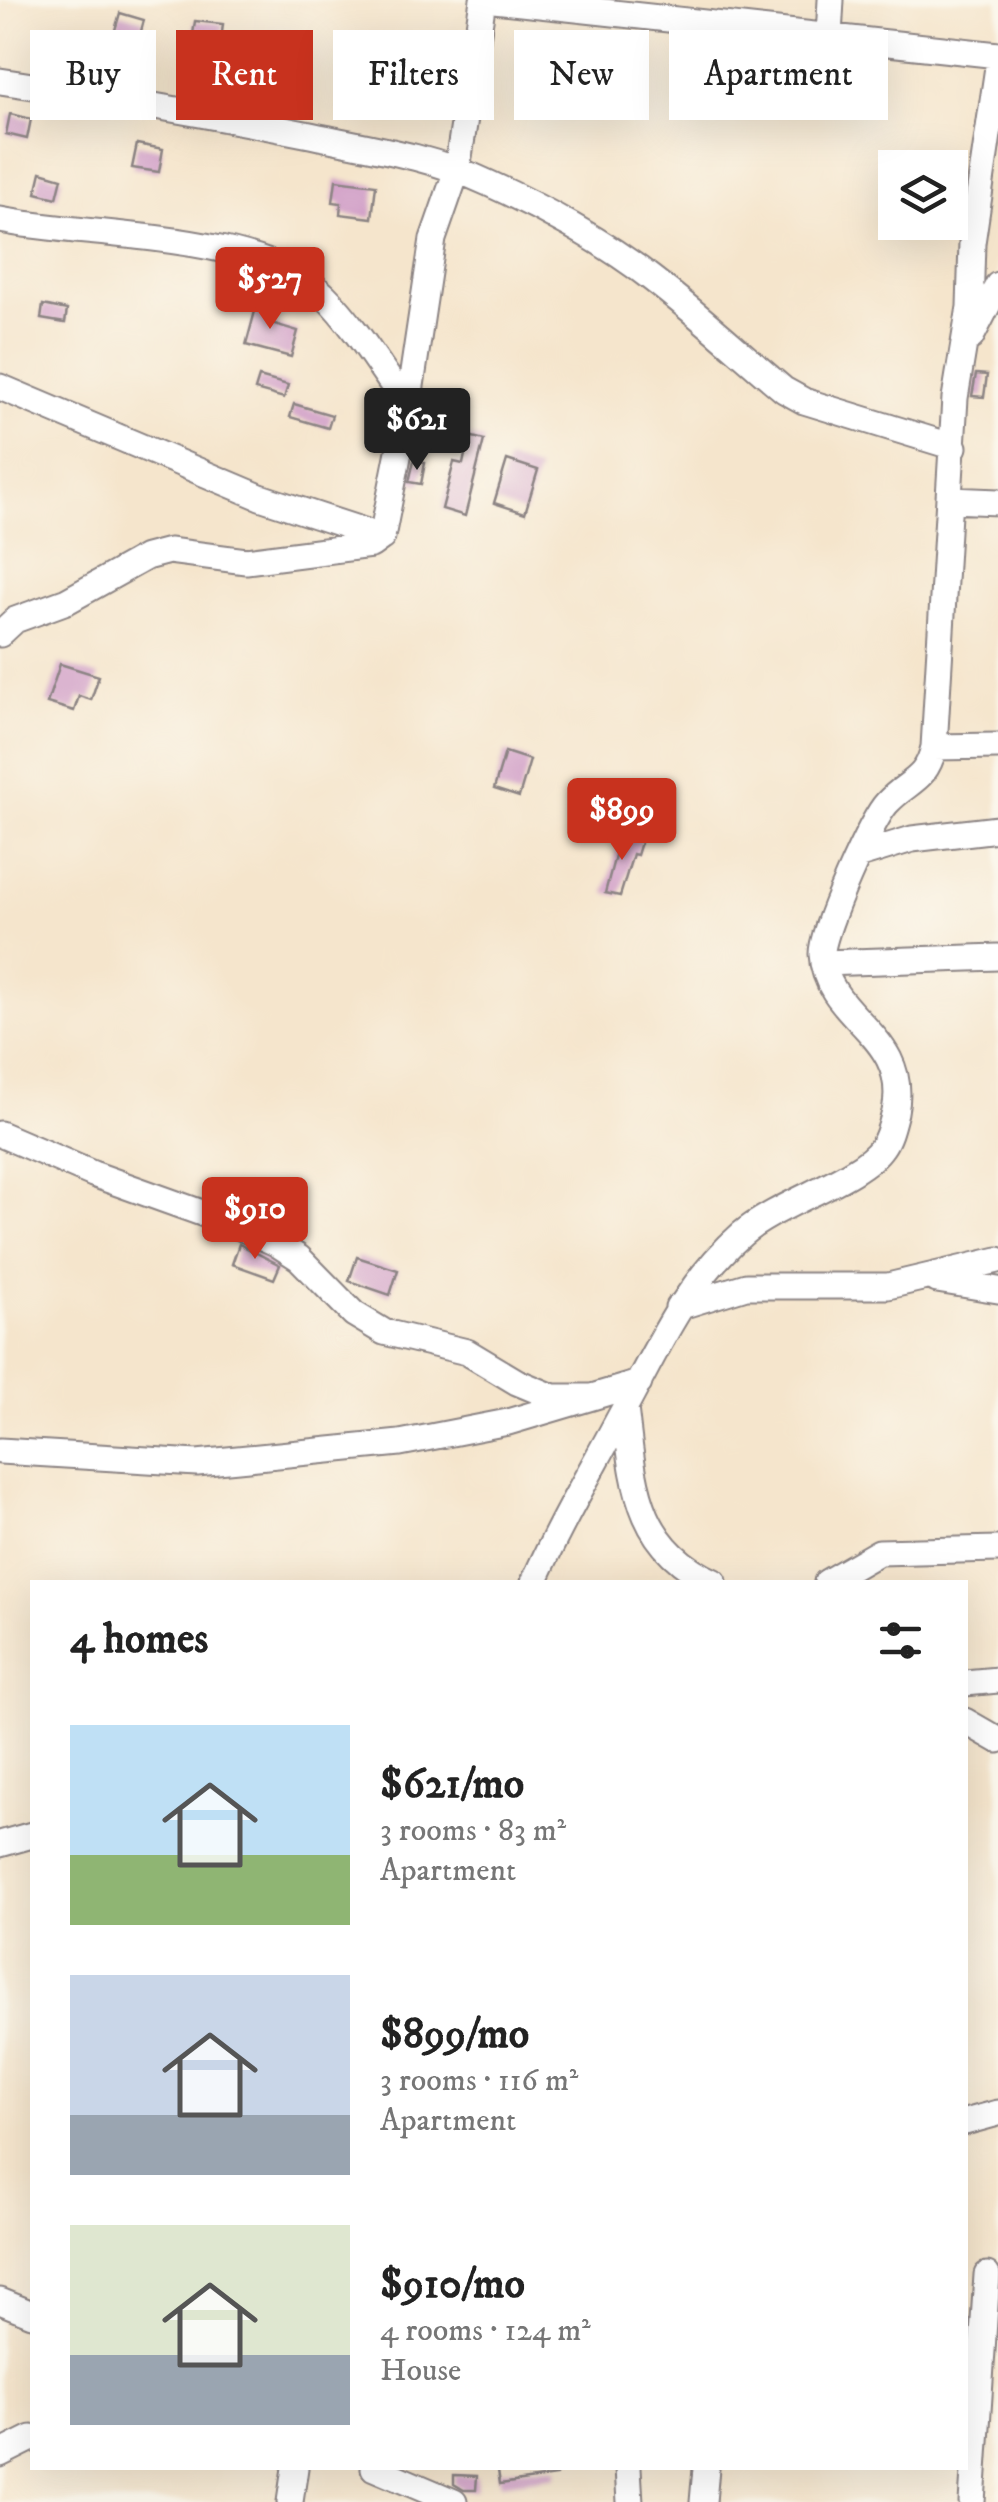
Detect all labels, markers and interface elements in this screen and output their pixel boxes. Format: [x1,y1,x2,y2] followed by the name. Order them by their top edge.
[30,30,156,120] chip: Buy
[176,30,313,120] chip: Rent
[333,30,494,120] chip: Filters
[514,30,649,120] chip: New
[669,30,888,120] chip: Apartment
[878,150,968,240] map controls
[878,150,968,240] button: layers
[211,247,329,332] pin: $527
[237,259,303,299] text: $527
[358,388,476,473] pin: $621
[386,400,448,440] text: $621
[563,778,681,863] pin: $899
[589,790,655,830] text: $899
[196,1177,314,1262] pin: $910
[224,1189,286,1229] text: $910
[873,1613,928,1668] icon: filters
[70,1614,208,1666] text: 4 homes
[380,1759,524,1811] text: $621/mo
[150,1765,270,1885] icon: home
[380,1811,566,1851] text: 3 rooms · 83 m²
[380,1851,516,1891] text: Apartment
[380,2009,529,2061] text: $899/mo
[150,2015,270,2135] icon: home
[380,2061,578,2101] text: 3 rooms · 116 m²
[380,2101,516,2141] text: Apartment
[380,2259,525,2311] text: $910/mo
[150,2265,270,2385] icon: home
[380,2311,591,2351] text: 4 rooms · 124 m²
[380,2351,461,2391] text: House

